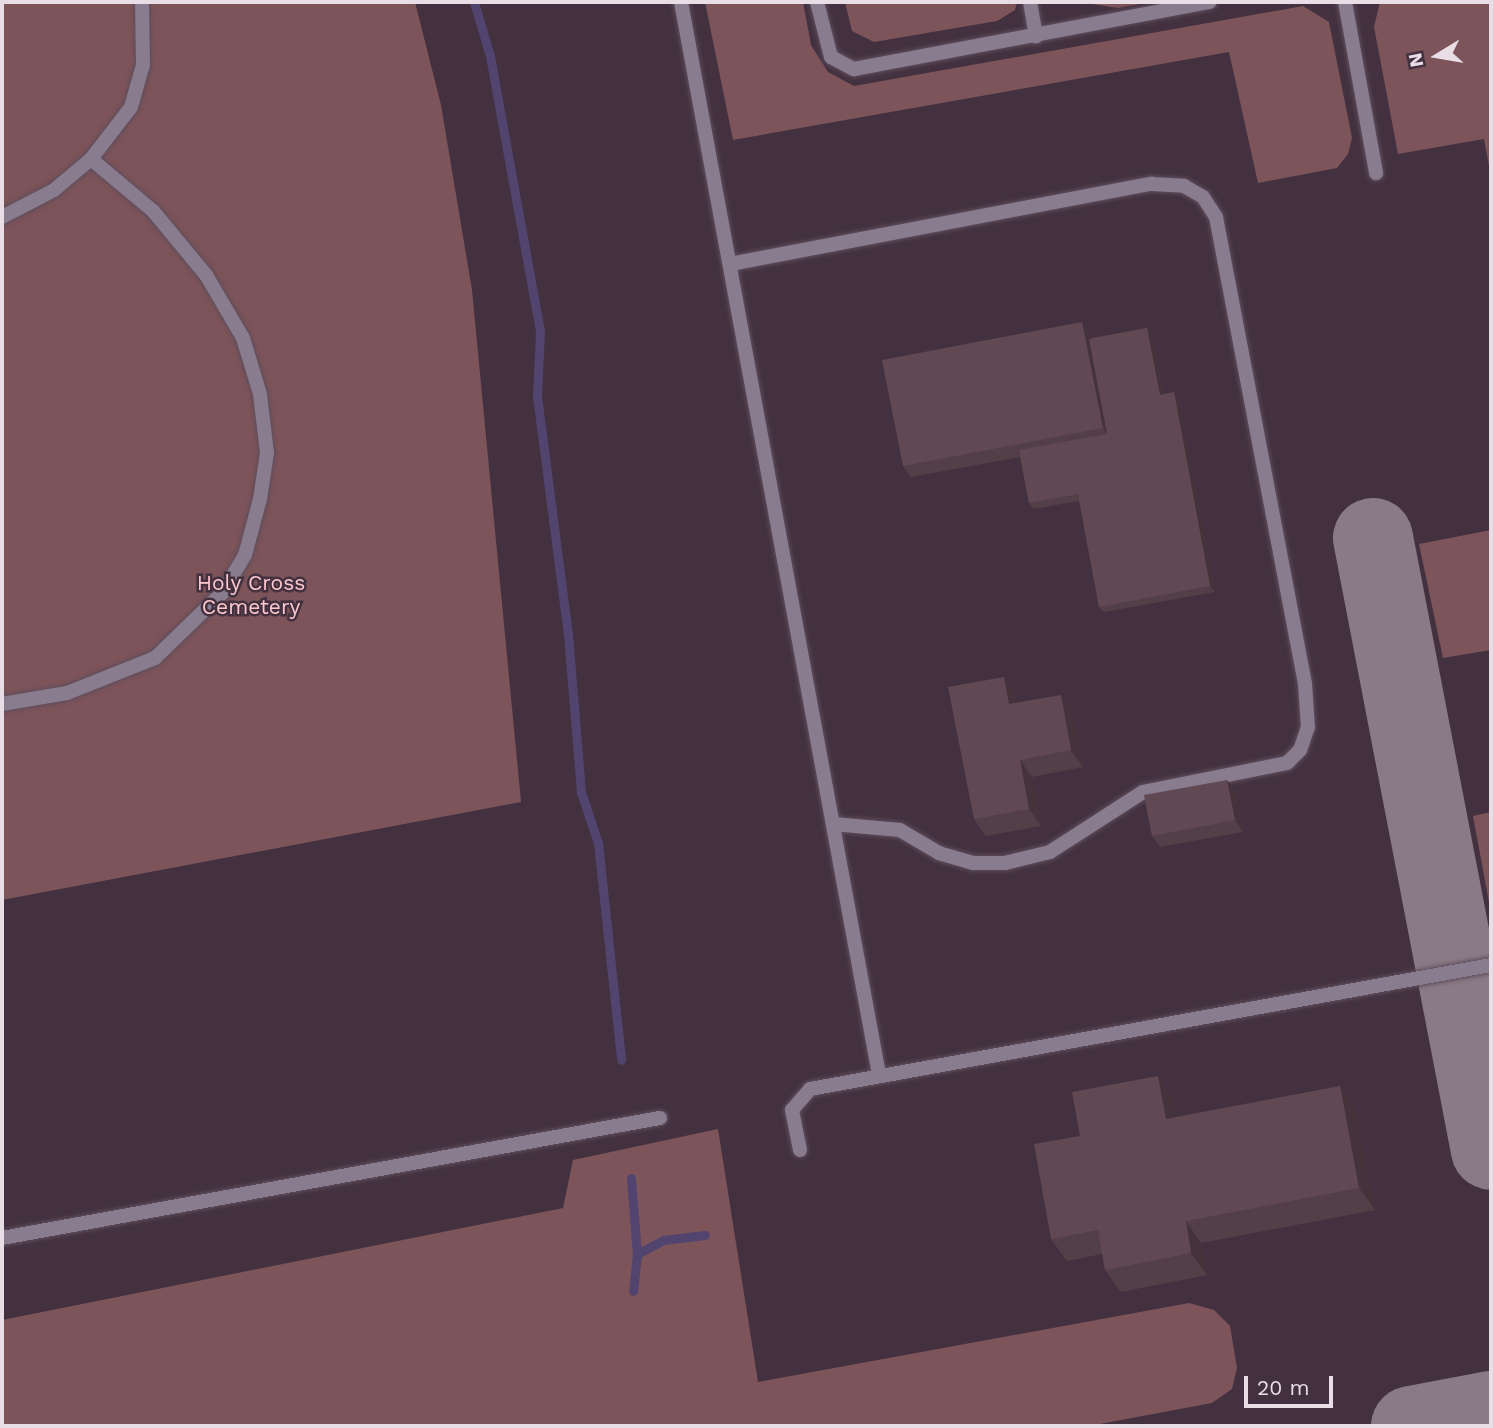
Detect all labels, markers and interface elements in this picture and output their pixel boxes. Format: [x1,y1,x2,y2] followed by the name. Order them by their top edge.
[1402,21,1472,91] north arrow
[1403,51,1429,69] text: N
[196,570,306,620] park label: Holy Cross Cemetery
[1248,1362,1337,1406] scale bar
[1257,1375,1309,1400] text: 20 m

